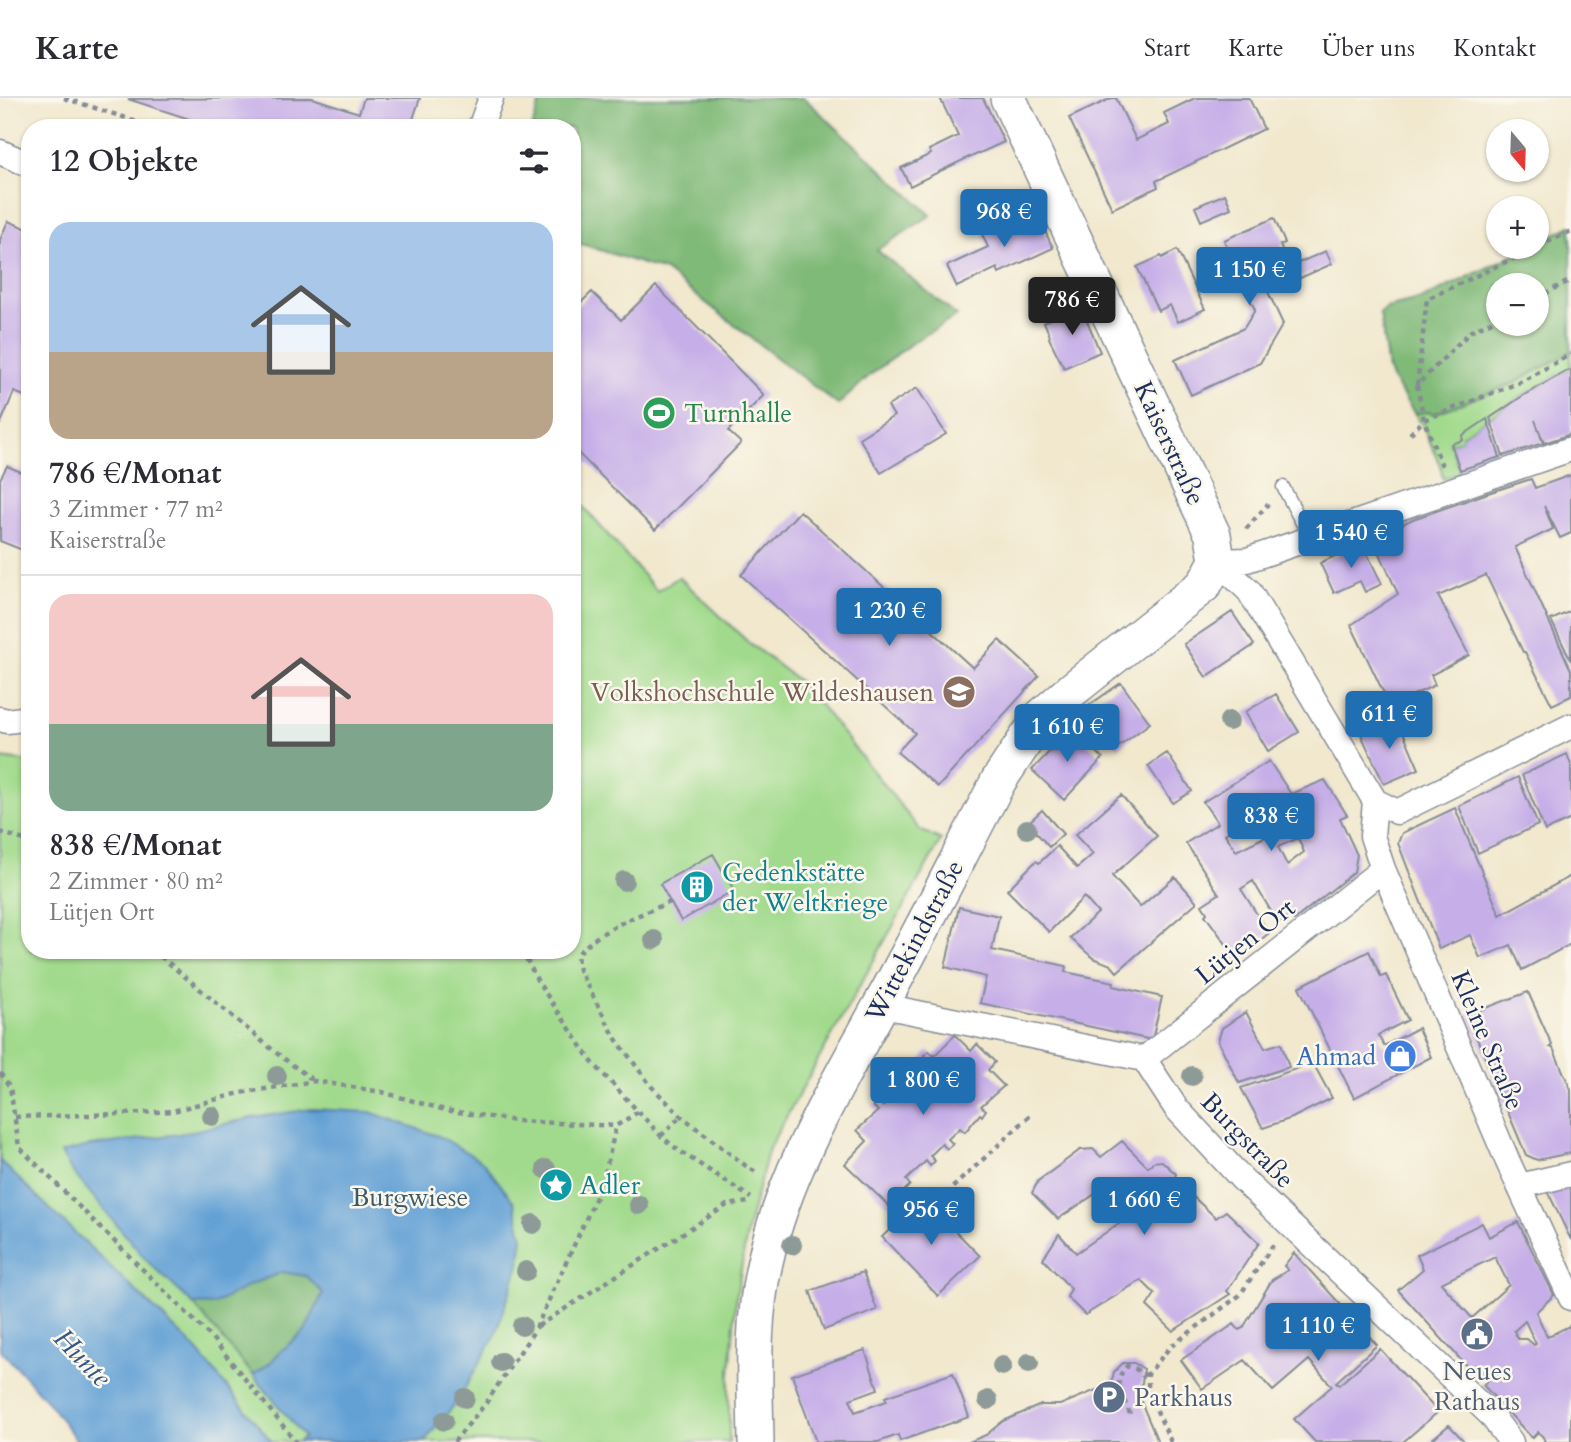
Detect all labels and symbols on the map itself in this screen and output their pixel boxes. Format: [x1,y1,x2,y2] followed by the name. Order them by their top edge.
[1486,119,1549,182] north arrow
[955,190,1053,249] pin: 968 €
[1184,248,1314,307] pin: 1 150 €
[1023,278,1121,337] pin: 786 €
[1126,376,1213,511] street label: Kaiserstraße
[640,394,678,432] sports icon: Turnhalle
[684,396,792,431] place label: Turnhalle
[1286,510,1416,570] pin: 1 540 €
[824,588,954,648] pin: 1 230 €
[940,673,978,711] school or university icon: Volkshochschule Wildeshausen
[591,675,934,710] place label: Volkshochschule Wildeshausen
[1340,692,1438,751] pin: 611 €
[1002,704,1132,764] pin: 1 610 €
[1222,794,1320,853] pin: 838 €
[856,854,972,1029] street label: Wittekindstraße
[722,855,888,920] place label: Gedenkstätte der Weltkriege
[678,868,716,906] building icon: Gedenkstätte der Weltkriege
[1188,890,1303,993] street label: Lütjen Ort
[1443,965,1533,1115] street label: Kleine Straße
[1381,1037,1419,1075] shop icon: Ahmad
[1296,1039,1376,1074] place label: Ahmad
[858,1058,988,1117] pin: 1 800 €
[1193,1085,1302,1196] street label: Burgstraße
[537,1166,575,1204] place icon: Adler
[580,1168,641,1203] place label: Adler
[1079,1178,1209,1237] pin: 1 660 €
[352,1180,468,1215] park label: Burgwiese
[882,1188,980,1247] pin: 956 €
[1253,1304,1383,1363] pin: 1 110 €
[1458,1315,1496,1353] public building icon: Neues Rathaus
[45,1320,120,1395] water label: Hunte
[1434,1354,1520,1419] place label: Neues Rathaus
[1090,1378,1128,1416] parking icon: Parkhaus
[1134,1380,1232,1415] place label: Parkhaus

